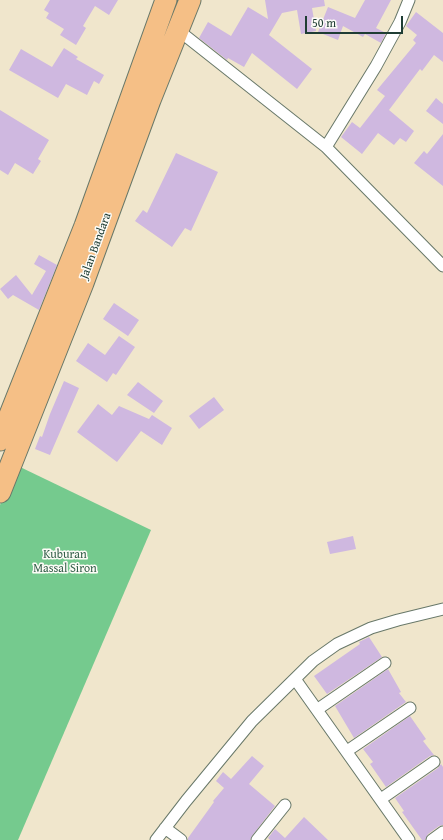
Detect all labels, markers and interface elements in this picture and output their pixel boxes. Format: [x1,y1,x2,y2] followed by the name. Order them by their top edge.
[307,8,405,34] scale bar
[312,14,336,31] text: 50 m
[77,211,115,281] street label: Jalan Bandara
[33,548,97,576] park label: Kuburan Massal Siron

